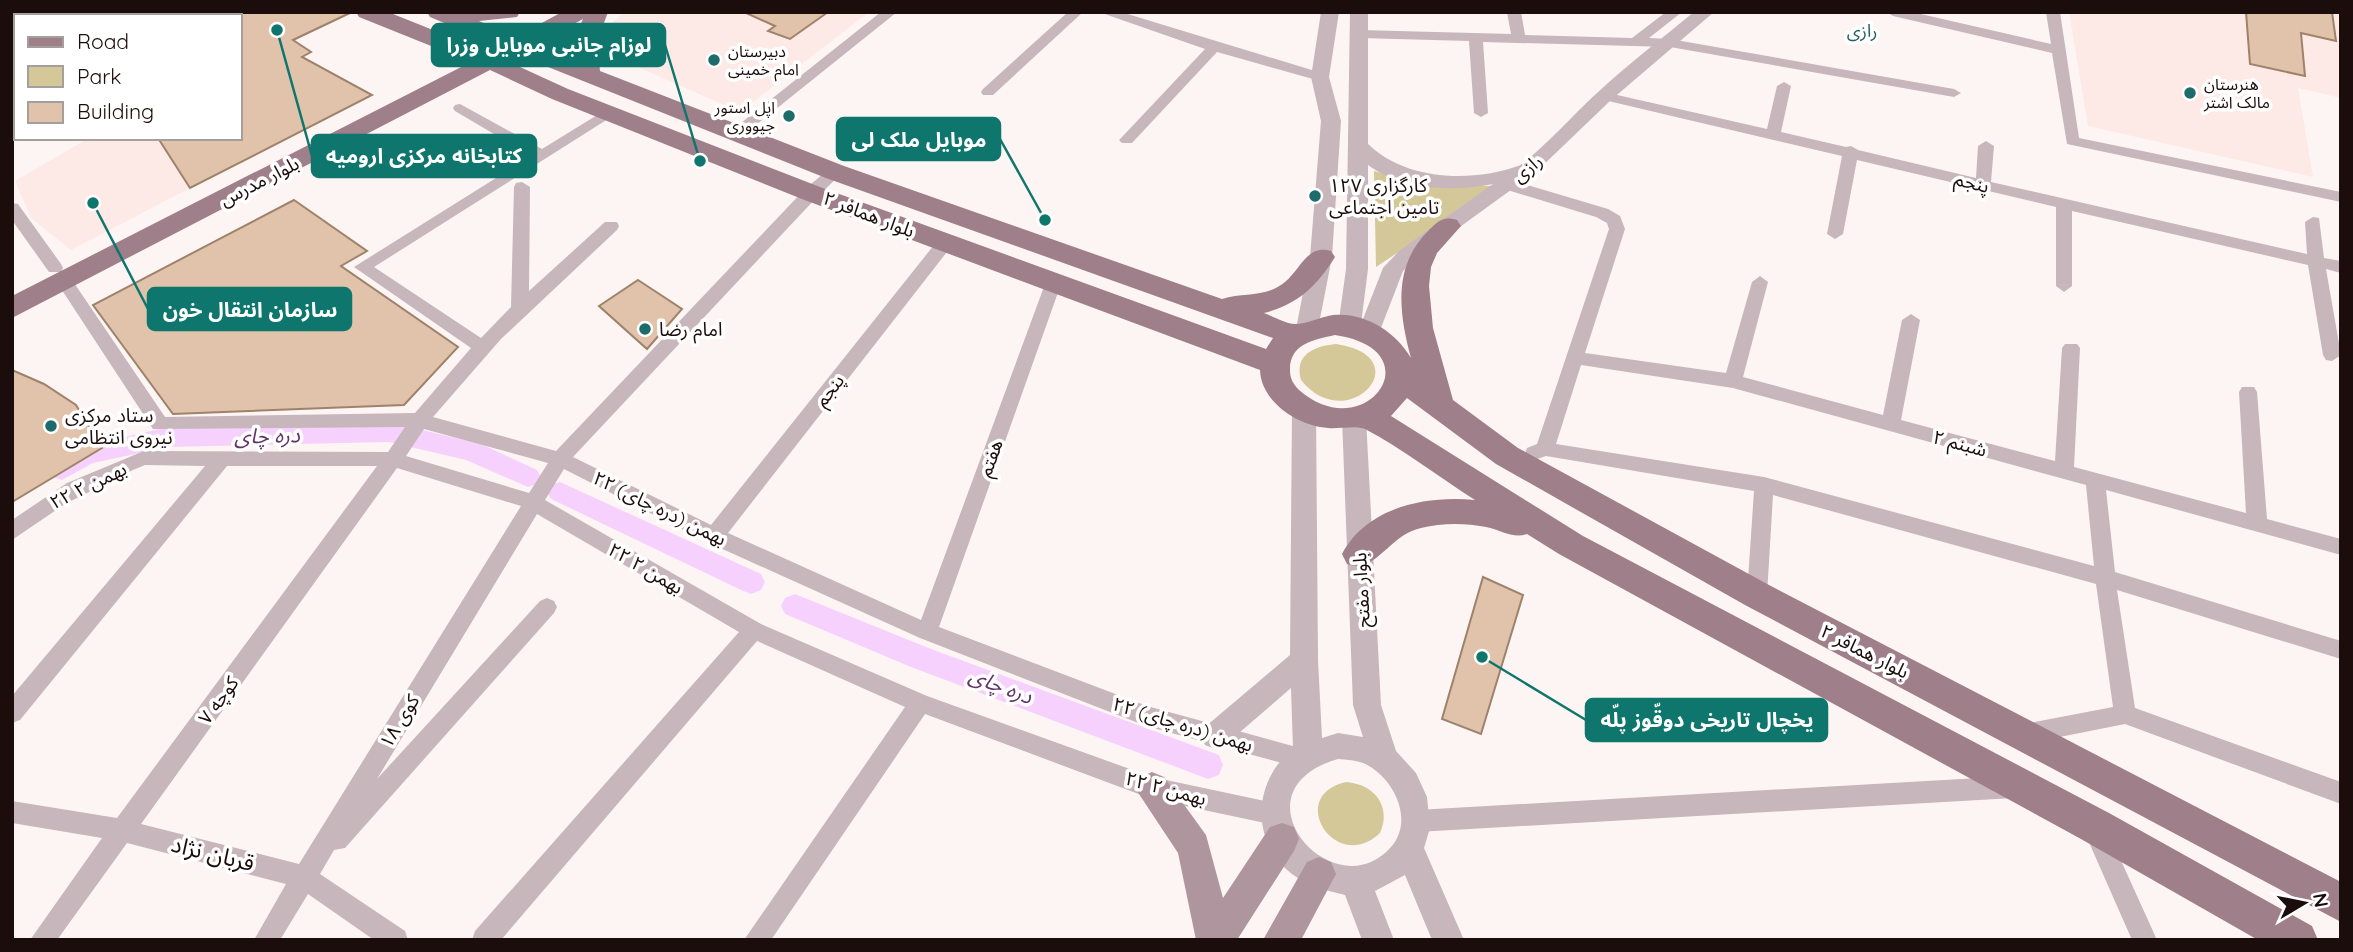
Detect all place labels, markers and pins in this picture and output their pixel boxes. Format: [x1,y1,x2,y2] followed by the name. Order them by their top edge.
[432,24,665,66] callout: لوزام جانبی موبایل وزرا
[728,41,799,82] place label: دبیرستان امام خمینی
[706,52,722,68] marker: دبیرستان امام خمینی
[2203,74,2270,112] place label: هنرستان مالک اشتر
[2182,85,2198,101] marker: هنرستان مالک اشتر
[714,97,775,135] place label: اپل استور جيووری
[781,108,797,124] marker: اپل استور جيووری
[837,118,1000,160] callout: موبایل ملک لی
[312,135,536,177] callout: کتابخانه مرکزی ارومیه
[1329,173,1439,219] place label: کارگزاری ۱۲۷ تامین اجتماعی
[1307,188,1323,204] marker: کارگزاری ۱۲۷ تامین اجتماعی
[148,288,351,330] callout: سازمان انتقال خون
[659,317,723,344] place label: امام رضا
[637,321,653,337] marker: امام رضا
[65,403,173,449] place label: ستاد مرکزی نیروی انتظامی
[43,418,59,434] marker: ستاد مرکزی نیروی انتظامی
[1586,699,1827,741] callout: یخچال تاریخی دوقّوز پلّه

